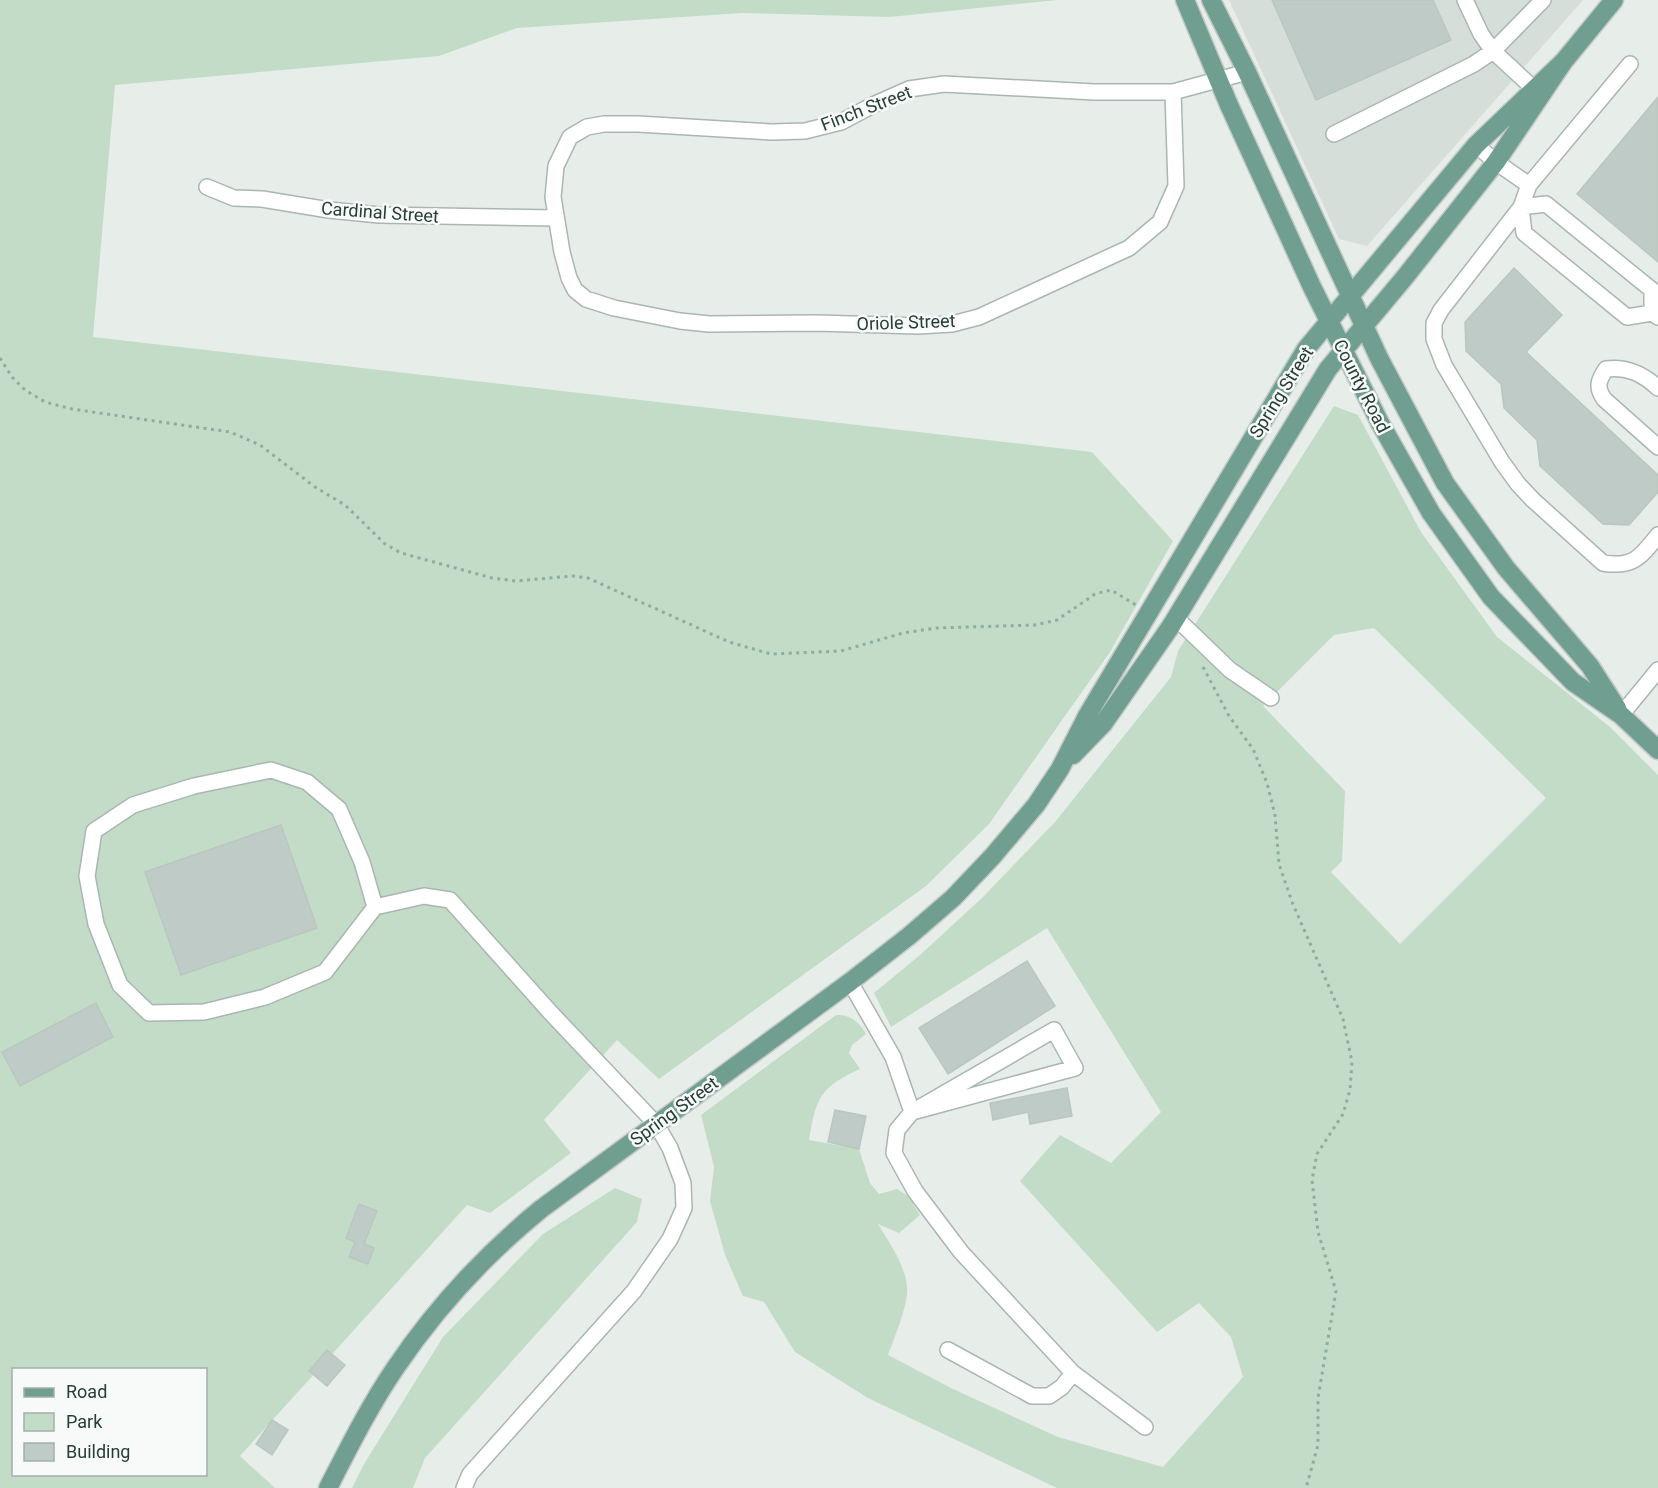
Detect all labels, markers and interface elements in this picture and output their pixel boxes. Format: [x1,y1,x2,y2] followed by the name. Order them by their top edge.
[818,81,914,135] street label: Finch Street
[320,197,440,227] street label: Cardinal Street
[856,310,956,334] street label: Oriole Street
[1329,336,1395,436] street label: County Road
[1245,343,1317,441] street label: Spring Street
[626,1072,722,1150] street label: Spring Street
[12,1368,207,1476] legend
[66,1381,107,1402] text: Road
[66,1411,103,1432] text: Park
[66,1441,130,1462] text: Building

